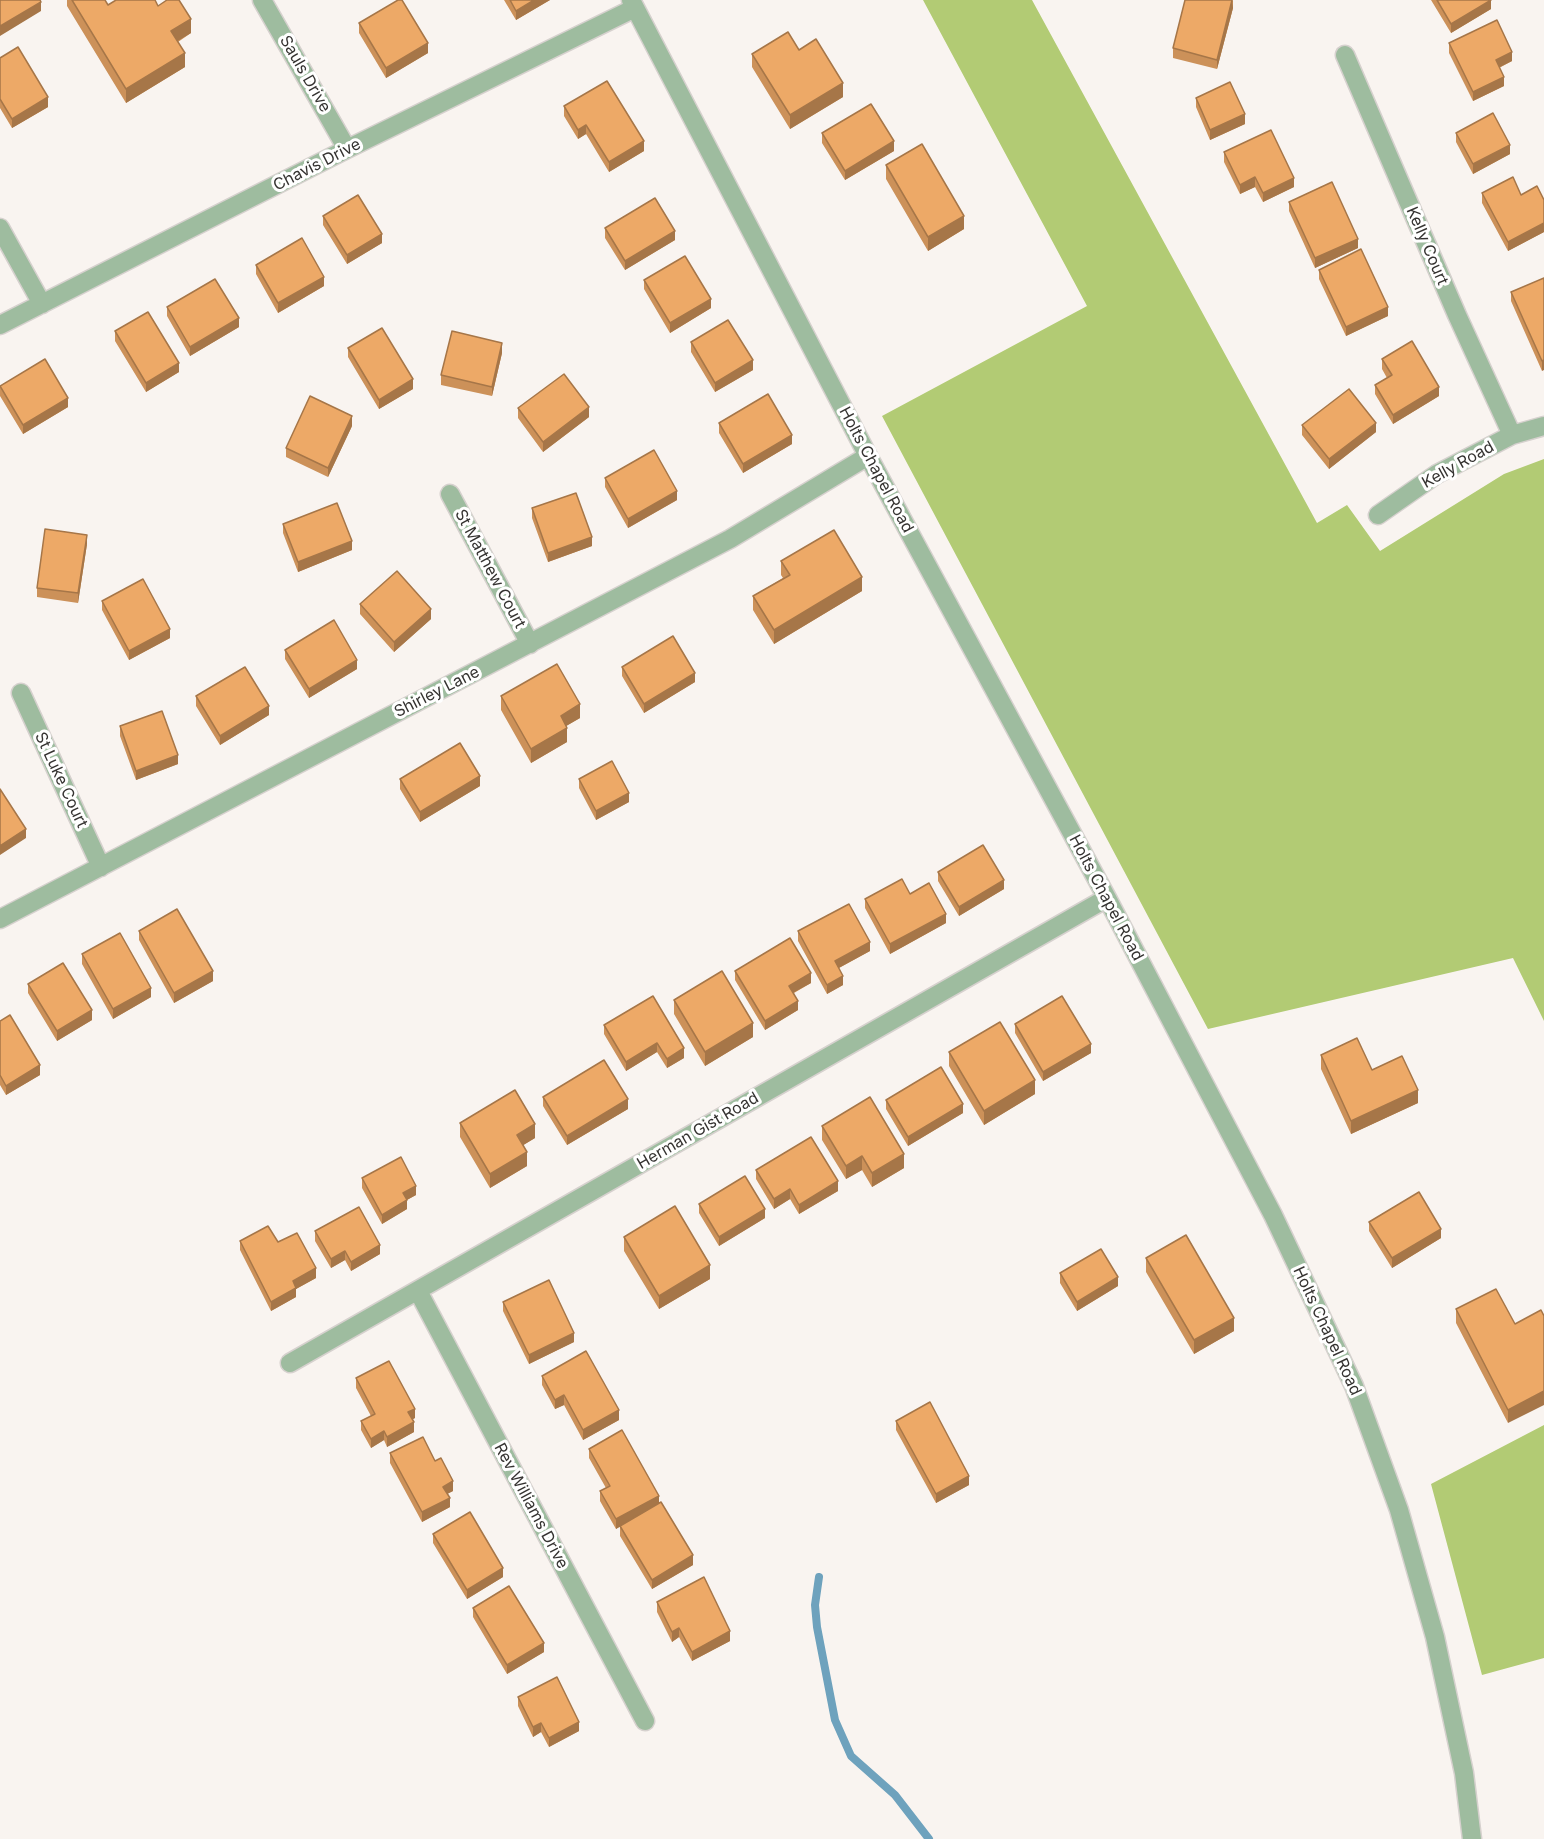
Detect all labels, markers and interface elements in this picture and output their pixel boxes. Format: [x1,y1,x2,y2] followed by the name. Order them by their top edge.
[275,32,335,116] street label: Sauls Drive
[270,135,364,195] street label: Chavis Drive
[1402,204,1452,288] street label: Kelly Court
[835,404,917,536] street label: Holts Chapel Road
[1419,437,1497,493] street label: Kelly Road
[451,506,529,632] street label: St Matthew Court
[391,662,483,722] street label: Shirley Lane
[31,729,91,831] street label: St Luke Court
[1065,832,1147,964] street label: Holts Chapel Road
[634,1088,762,1174] street label: Herman Gist Road
[1289,1264,1365,1398] street label: Holts Chapel Road
[490,1440,572,1572] street label: Rev Williams Drive

